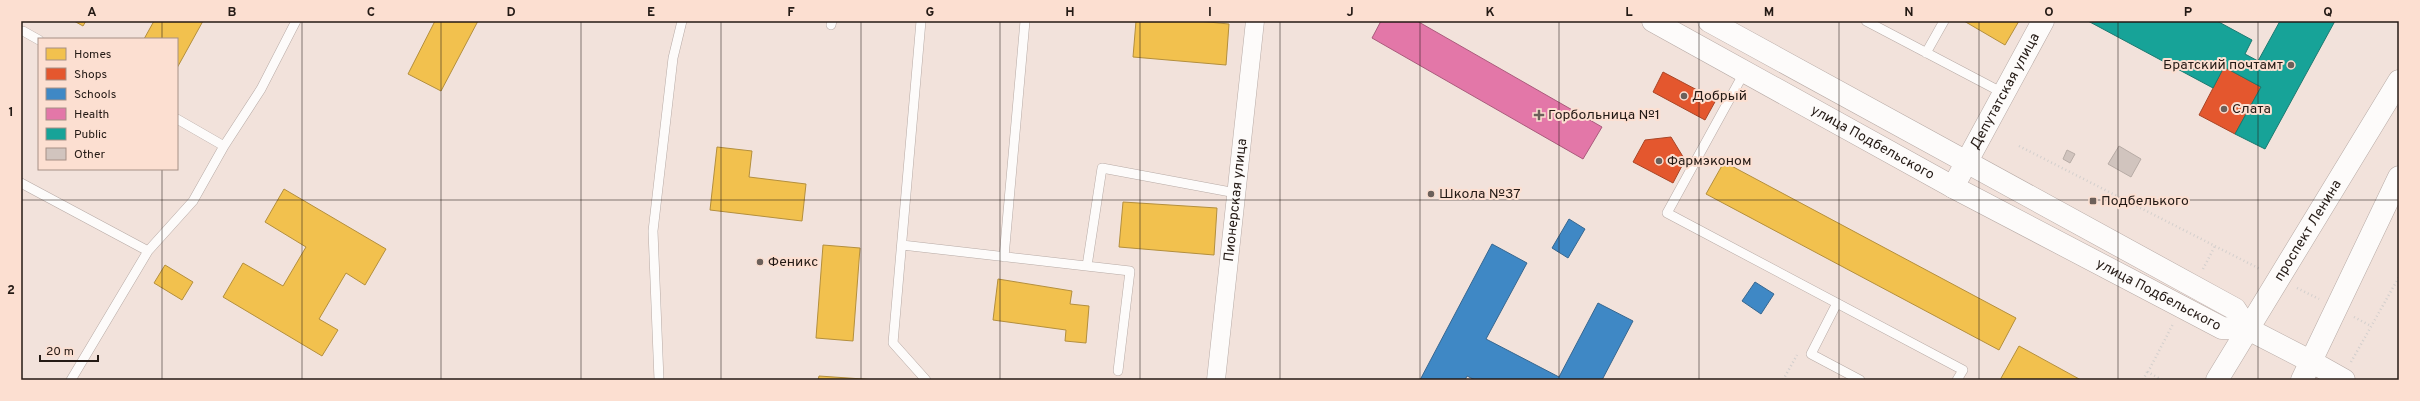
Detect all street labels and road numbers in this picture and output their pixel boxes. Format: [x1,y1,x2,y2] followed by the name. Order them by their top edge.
[1967,30,2043,152] street label: Депутатская улица
[1808,102,1938,184] street label: улица Подбельского
[1220,138,1251,262] street label: Пионерская улица
[2271,177,2345,284] street label: проспект Ленина
[2093,255,2224,335] street label: улица Подбельского

